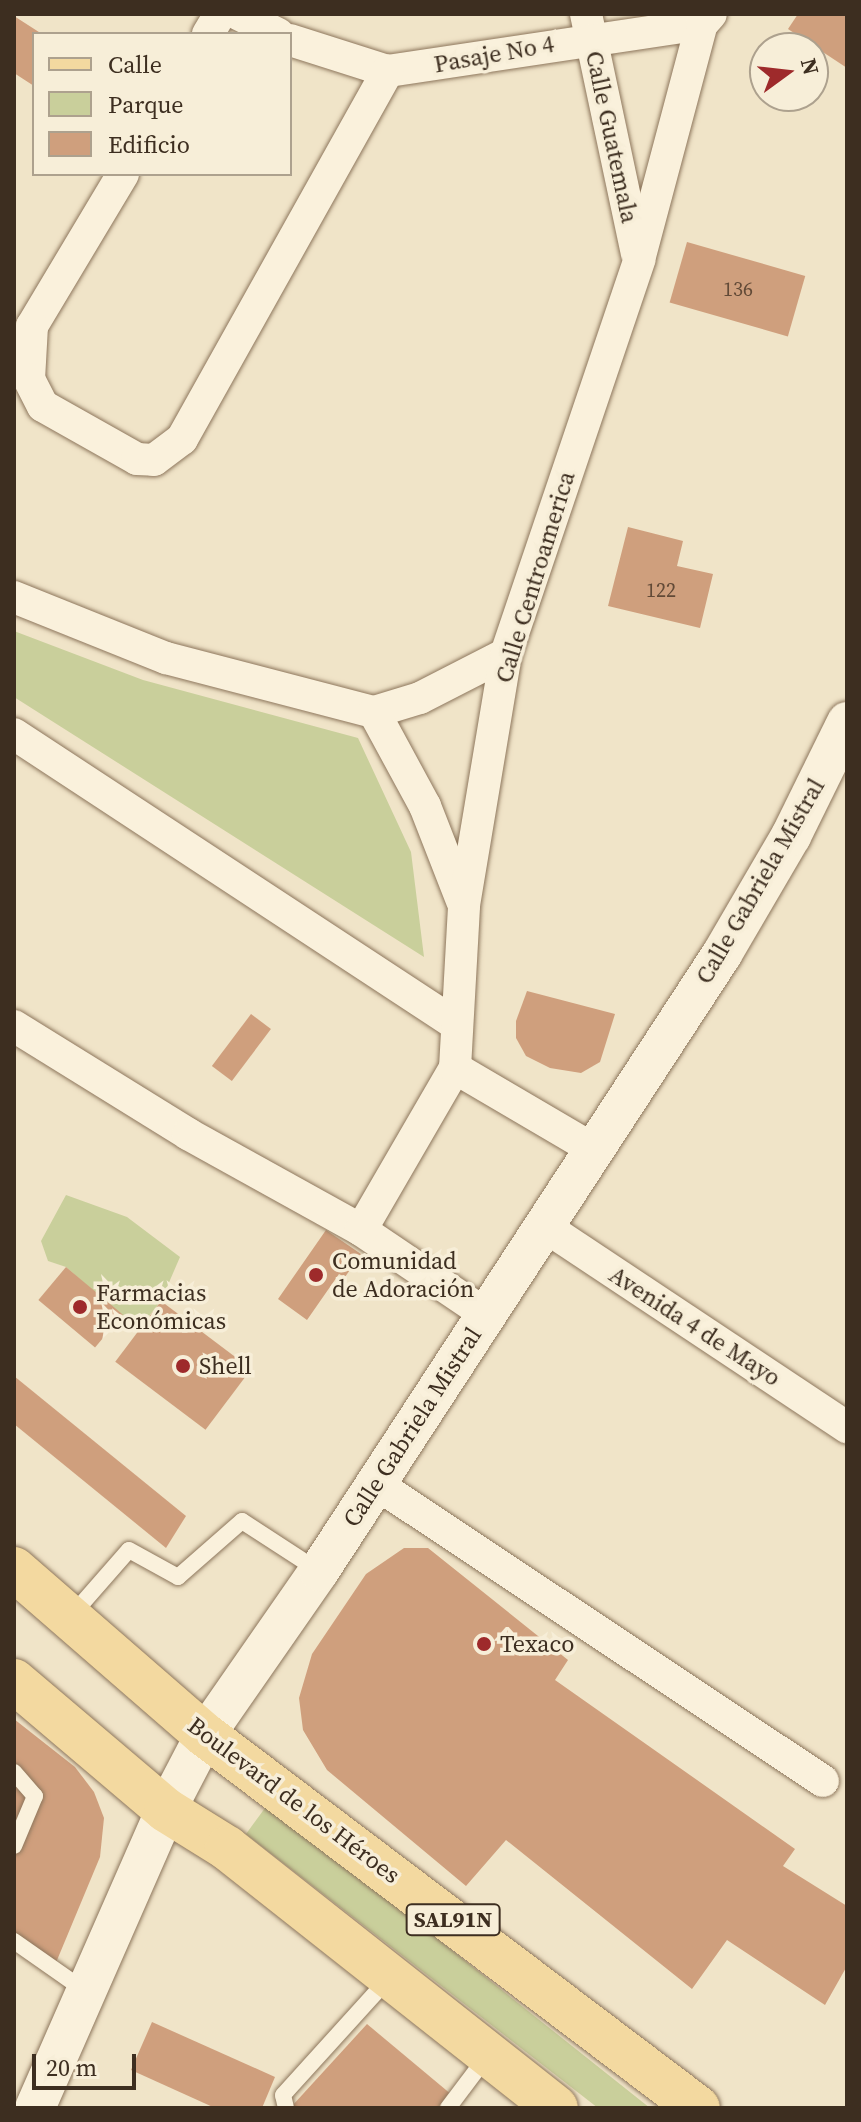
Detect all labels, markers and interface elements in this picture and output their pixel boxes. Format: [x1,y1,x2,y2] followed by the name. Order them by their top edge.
[432,29,556,79] street label: Pasaje No 4
[32,32,292,176] legend
[749,32,829,112] north arrow
[108,48,162,81] text: Calle
[580,48,644,226] street label: Calle Guatemala
[794,55,827,78] text: N
[108,88,184,121] text: Parque
[108,128,190,161] text: Edificio
[723,277,753,301] house number: 136
[489,468,581,686] street label: Calle Centroamerica
[646,578,676,602] house number: 122
[689,773,831,989] street label: Calle Gabriela Mistral
[332,1247,474,1303] place label: Comunidad de Adoración
[604,1260,786,1392] street label: Avenida 4 de Mayo
[307,1266,325,1284] marker: Comunidad de Adoración
[96,1279,226,1335] place label: Farmacias Económicas
[71,1298,89,1316] marker: Farmacias Económicas
[337,1322,487,1532] street label: Calle Gabriela Mistral
[199,1352,252,1380] place label: Shell
[174,1357,192,1375] marker: Shell
[500,1630,574,1658] place label: Texaco
[475,1635,493,1653] marker: Texaco
[182,1711,406,1889] street label: Boulevard de los Héroes
[405,1902,501,1938] road number: SAL91N
[36,2038,140,2088] scale bar
[46,2051,97,2084] text: 20 m

